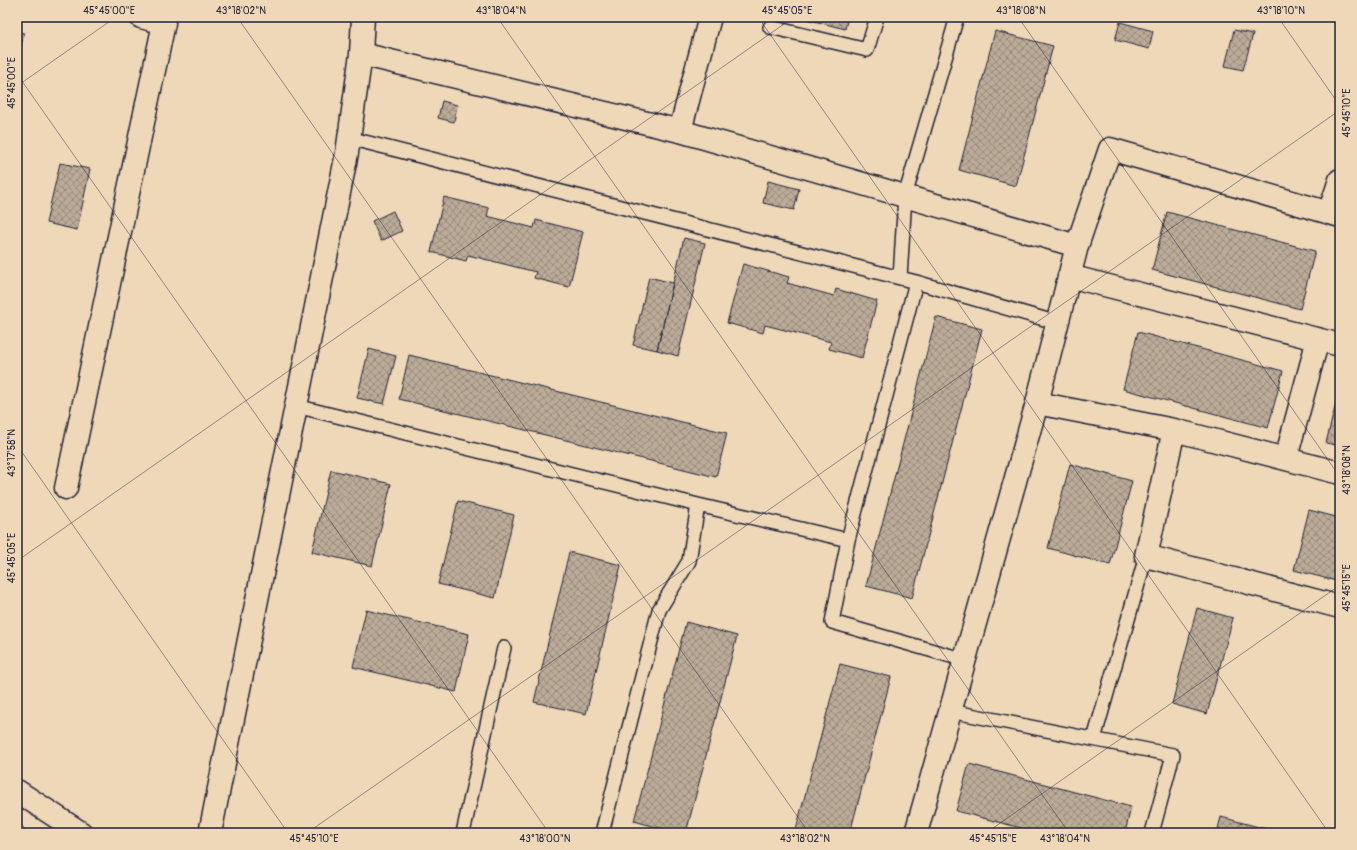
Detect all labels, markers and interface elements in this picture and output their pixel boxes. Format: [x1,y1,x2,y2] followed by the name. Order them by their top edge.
[83,5,135,17] text: 45°45'00"E
[216,5,266,17] text: 43°18'02"N
[476,5,526,17] text: 43°18'04"N
[762,5,812,17] text: 45°45'05"E
[996,5,1046,17] text: 43°18'08"N
[1257,5,1305,17] text: 43°18'10"N
[6,57,18,109] text: 45°45'00"E
[1341,89,1353,137] text: 45°45'10"E
[6,429,18,477] text: 43°17'58"N
[1341,445,1353,495] text: 43°18'08"N
[6,533,18,583] text: 45°45'05"E
[1341,564,1353,612] text: 45°45'15"E
[290,833,338,845] text: 45°45'10"E
[519,833,571,845] text: 43°18'00"N
[780,833,830,845] text: 43°18'02"N
[969,833,1017,845] text: 45°45'15"E
[1040,833,1090,845] text: 43°18'04"N

